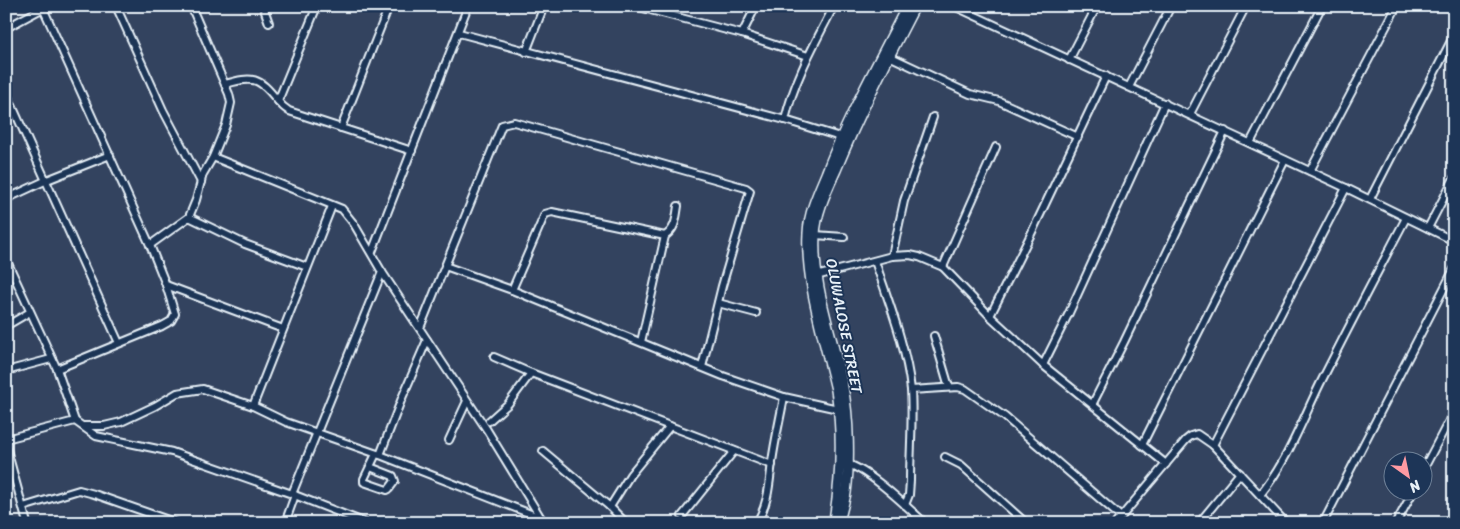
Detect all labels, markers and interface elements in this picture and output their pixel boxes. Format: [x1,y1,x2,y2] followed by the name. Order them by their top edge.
[818,256,870,397] street label: OLUWALOSE STREET
[1382,452,1432,502] north arrow
[1404,473,1427,500] text: N

